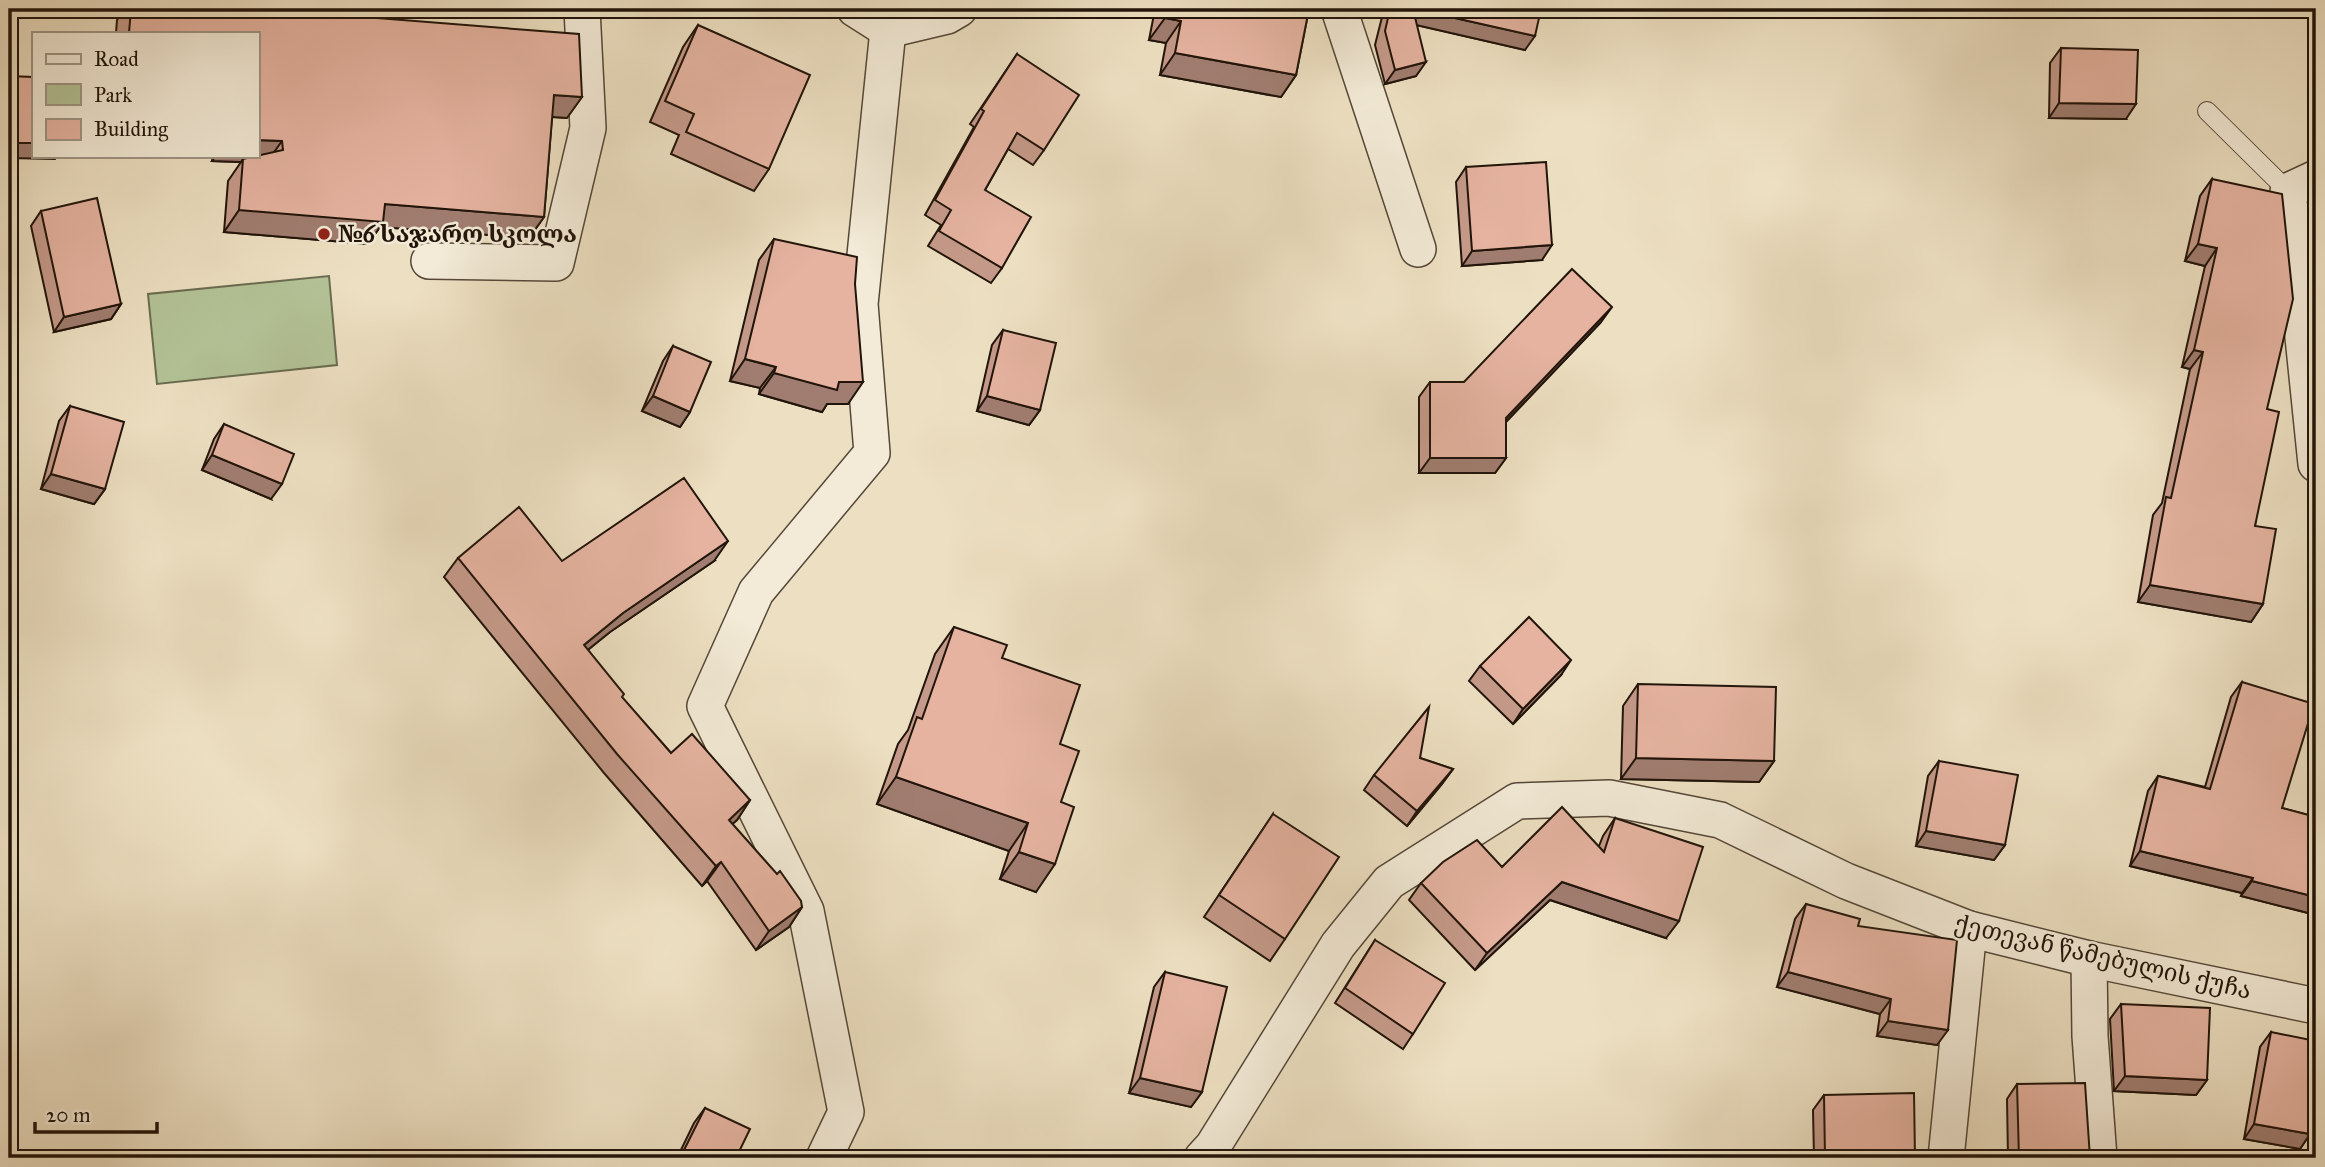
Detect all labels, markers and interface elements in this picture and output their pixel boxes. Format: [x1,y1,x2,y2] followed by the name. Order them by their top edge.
[32,32,259,158] legend
[94,46,139,72] text: Road
[94,82,132,108] text: Park
[94,116,168,142] text: Building
[338,219,577,249] place label: №6 საჯარო სკოლა
[316,226,332,242] marker: №6 საჯარო სკოლა
[1952,908,2254,1006] street label: ქეთევან წამებულის ქუჩა
[35,1090,158,1134] scale bar
[46,1102,91,1128] text: 20 m

